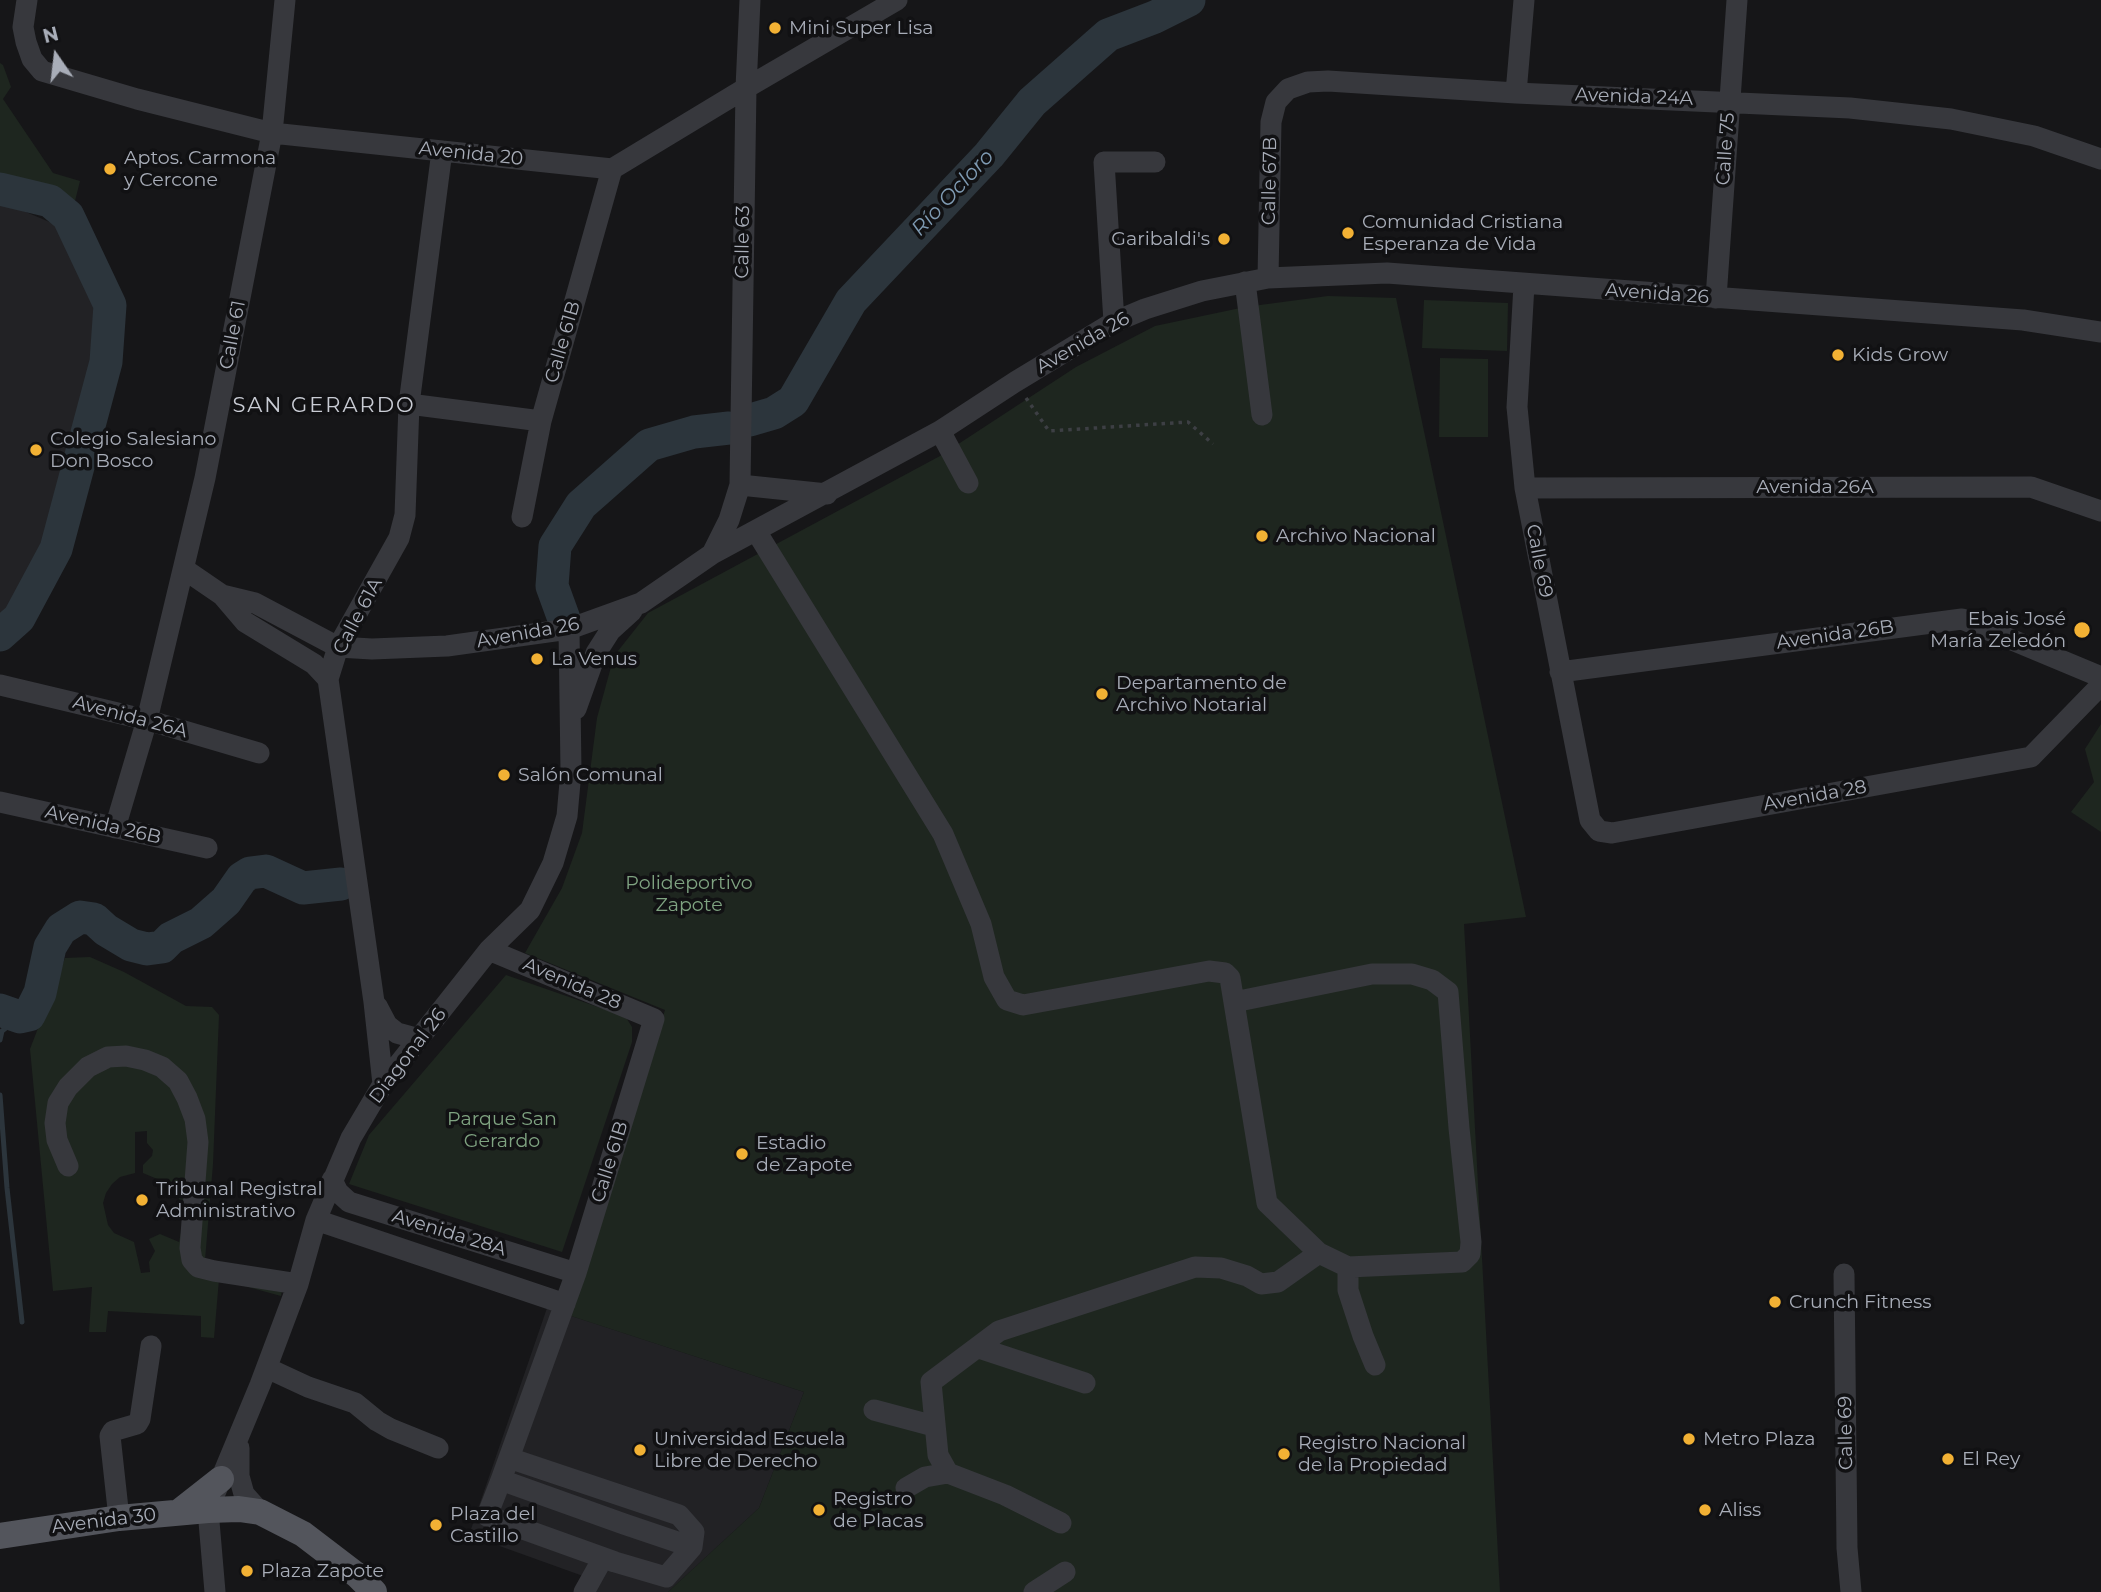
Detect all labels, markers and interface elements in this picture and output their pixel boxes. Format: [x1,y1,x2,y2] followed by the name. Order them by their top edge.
[789,17,933,39] place label: Mini Super Lisa
[767,20,783,36] marker: Mini Super Lisa
[21,21,91,91] north arrow
[41,22,61,48] text: N
[1575,84,1693,110] street label: Avenida 24A
[1712,112,1740,186] street label: Calle 75
[418,137,524,171] street label: Avenida 20
[1258,137,1282,225] street label: Calle 67B
[907,145,999,241] water label: Río Ocloro
[124,147,276,191] place label: Aptos. Carmona y Cercone
[102,161,118,177] marker: Aptos. Carmona y Cercone
[731,205,755,279] street label: Calle 63
[1362,211,1563,255] place label: Comunidad Cristiana Esperanza de Vida
[1340,225,1356,241] marker: Comunidad Cristiana Esperanza de Vida
[1111,228,1210,250] place label: Garibaldi's
[1216,231,1232,247] marker: Garibaldi's
[1604,279,1710,309] street label: Avenida 26
[215,299,251,371] street label: Calle 61
[540,299,586,385] street label: Calle 61B
[1032,307,1134,379] street label: Avenida 26
[1852,344,1948,366] place label: Kids Grow
[1830,347,1846,363] marker: Kids Grow
[234,393,414,419] district label: SAN GERARDO
[50,428,216,472] place label: Colegio Salesiano Don Bosco
[28,442,44,458] marker: Colegio Salesiano Don Bosco
[1756,476,1874,498] street label: Avenida 26A
[1521,522,1557,600] street label: Calle 69
[1276,525,1436,547] place label: Archivo Nacional
[1254,528,1270,544] marker: Archivo Nacional
[328,574,388,658] street label: Calle 61A
[1930,608,2066,652] place label: Ebais José María Zeledón
[475,613,581,653] street label: Avenida 26
[1775,615,1895,655] street label: Avenida 26B
[2072,620,2092,640] marker: Ebais José María Zeledón
[551,648,637,670] place label: La Venus
[529,651,545,667] marker: La Venus
[1116,672,1287,716] place label: Departamento de Archivo Notarial
[1094,686,1110,702] marker: Departamento de Archivo Notarial
[70,691,190,743] street label: Avenida 26A
[518,764,663,786] place label: Salón Comunal
[496,767,512,783] marker: Salón Comunal
[1762,776,1868,816] street label: Avenida 28
[43,801,163,849] street label: Avenida 26B
[625,872,753,916] park label: Polideportivo Zapote
[519,953,625,1015] street label: Avenida 28
[365,1004,451,1108] street label: Diagonal 26
[447,1108,557,1152] park label: Parque San Gerardo
[587,1119,633,1205] street label: Calle 61B
[756,1132,853,1176] place label: Estadio de Zapote
[734,1146,750,1162] marker: Estadio de Zapote
[156,1178,323,1222] place label: Tribunal Registral Administrativo
[134,1192,150,1208] marker: Tribunal Registral Administrativo
[389,1205,509,1261] street label: Avenida 28A
[1789,1291,1932,1313] place label: Crunch Fitness
[1767,1294,1783,1310] marker: Crunch Fitness
[1834,1396,1858,1470] street label: Calle 69
[654,1428,846,1472] place label: Universidad Escuela Libre de Derecho
[1703,1428,1815,1450] place label: Metro Plaza
[1681,1431,1697,1447] marker: Metro Plaza
[1298,1432,1466,1476] place label: Registro Nacional de la Propiedad
[632,1442,648,1458] marker: Universidad Escuela Libre de Derecho
[1276,1446,1292,1462] marker: Registro Nacional de la Propiedad
[1962,1448,2020,1470] place label: El Rey
[1940,1451,1956,1467] marker: El Rey
[833,1488,923,1532] place label: Registro de Placas
[1719,1499,1761,1521] place label: Aliss
[811,1502,827,1518] marker: Registro de Placas
[1697,1502,1713,1518] marker: Aliss
[51,1503,157,1539] street label: Avenida 30
[450,1503,535,1547] place label: Plaza del Castillo
[428,1517,444,1533] marker: Plaza del Castillo
[261,1560,384,1582] place label: Plaza Zapote
[239,1563,255,1579] marker: Plaza Zapote

